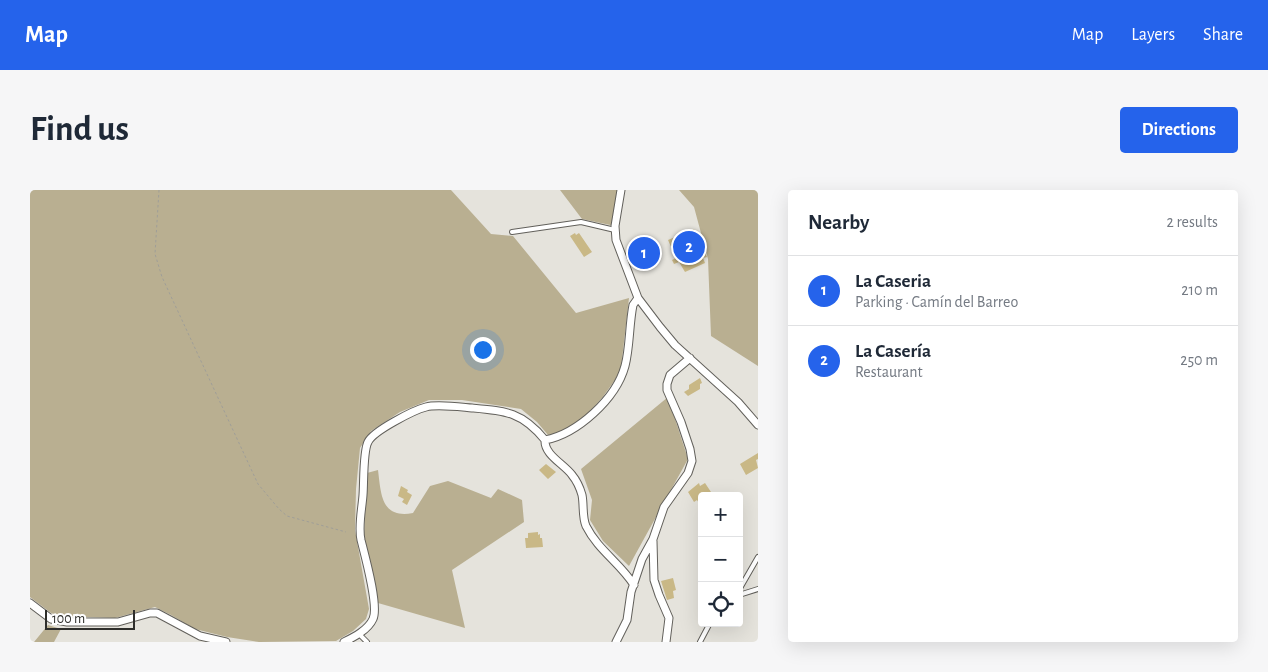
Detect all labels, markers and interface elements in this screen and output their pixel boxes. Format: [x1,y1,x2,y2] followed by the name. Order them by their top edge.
[25,23,68,47] text: Map
[1072,26,1103,44] text: Map
[1131,26,1175,44] text: Layers
[1203,26,1243,44] text: Share
[1120,107,1238,153] button: Directions
[30,112,129,147] text: Find us
[808,212,869,233] text: Nearby
[1166,214,1218,230] text: 2 results
[673,228,705,266] pin: 2
[628,234,660,272] pin: 1
[855,272,931,291] text: La Caseria
[821,282,827,298] text: 1
[1181,282,1218,298] text: 210 m
[855,294,1018,310] text: Parking · Camín del Barreo
[470,337,496,363] your location
[855,342,931,361] text: La Casería
[820,352,828,368] text: 2
[1180,352,1218,368] text: 250 m
[855,364,923,380] text: Restaurant
[698,492,743,627] map controls
[698,492,743,537] button: +
[698,537,743,582] button: −
[698,582,743,627] button: locate
[45,607,135,630] scale bar
[52,612,85,626] text: 100 m

